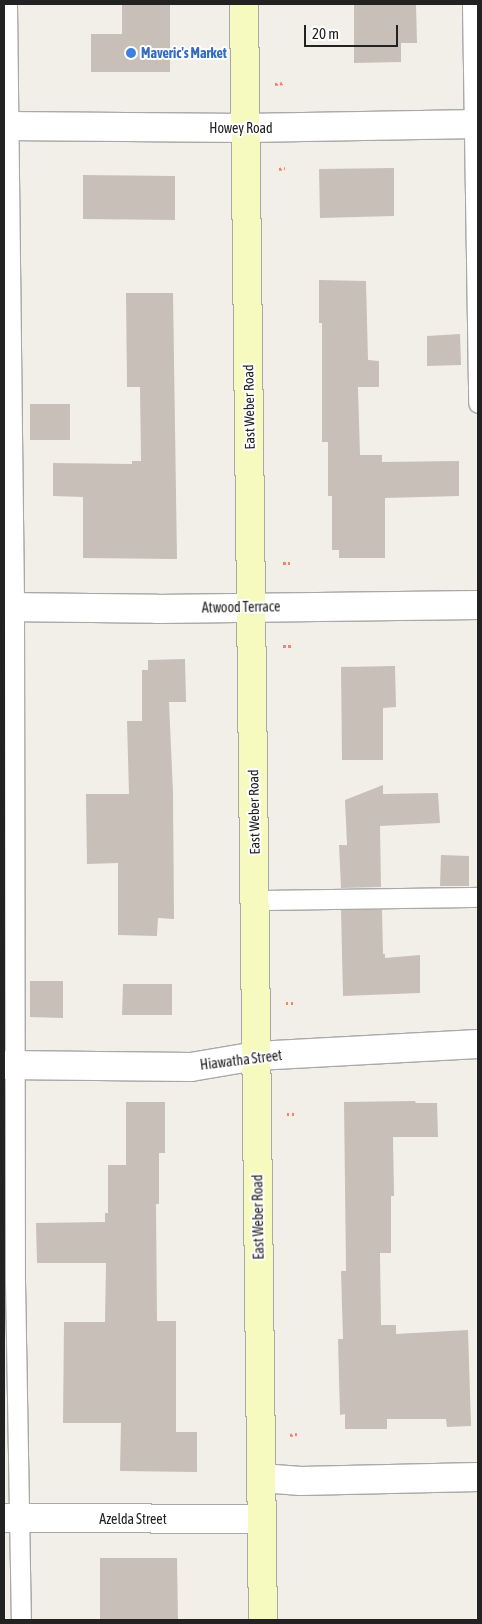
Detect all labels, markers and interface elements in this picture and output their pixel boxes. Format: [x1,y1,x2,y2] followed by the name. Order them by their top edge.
[307,15,401,47] scale bar
[312,25,339,42] text: 20 m
[141,45,227,61] place label: Maveric's Market
[125,47,137,59] marker: Maveric's Market
[209,120,273,136] street label: Howey Road
[240,364,258,450] street label: East Weber Road
[202,598,280,616] street label: Atwood Terrace
[245,769,263,855] street label: East Weber Road
[199,1047,283,1073] street label: Hiawatha Street
[249,1174,267,1260] street label: East Weber Road
[99,1511,167,1527] street label: Azelda Street

